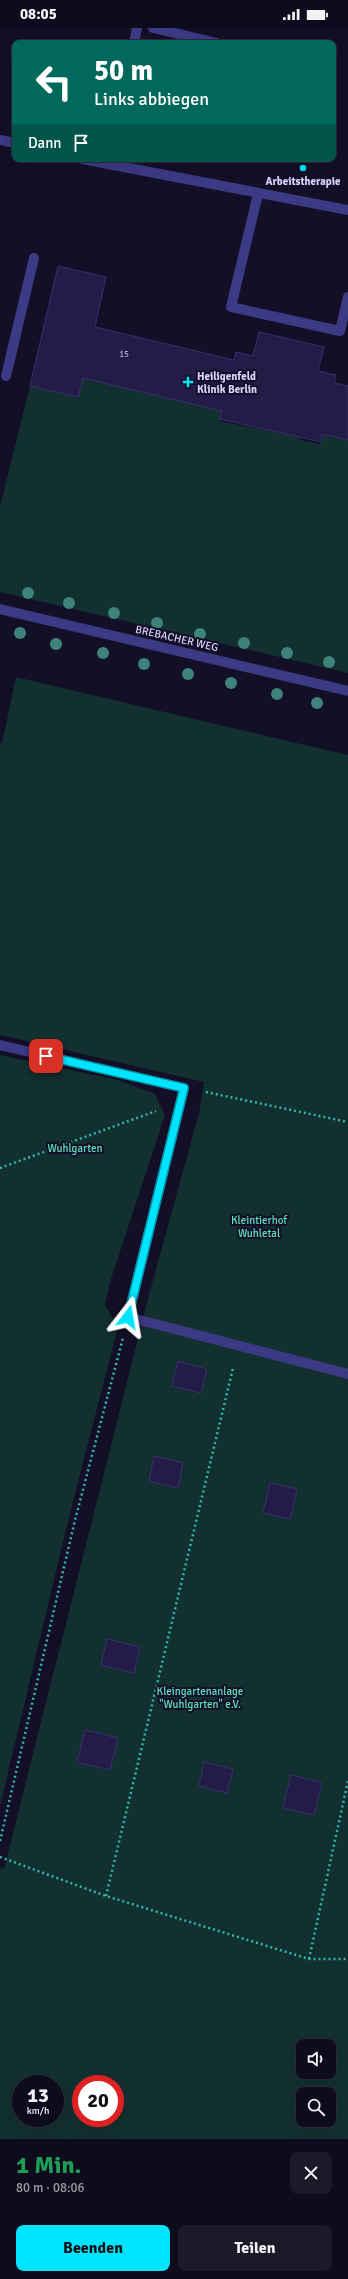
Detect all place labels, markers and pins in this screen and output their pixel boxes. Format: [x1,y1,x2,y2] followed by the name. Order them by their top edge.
[298,163,308,173] marker: Arbeitstherapie
[265,175,341,188] place label: Arbeitstherapie
[197,370,257,396] place label: Heiligenfeld Klinik Berlin
[182,376,194,388] marker: Heiligenfeld Klinik Berlin
[29,1039,63,1073] pin

